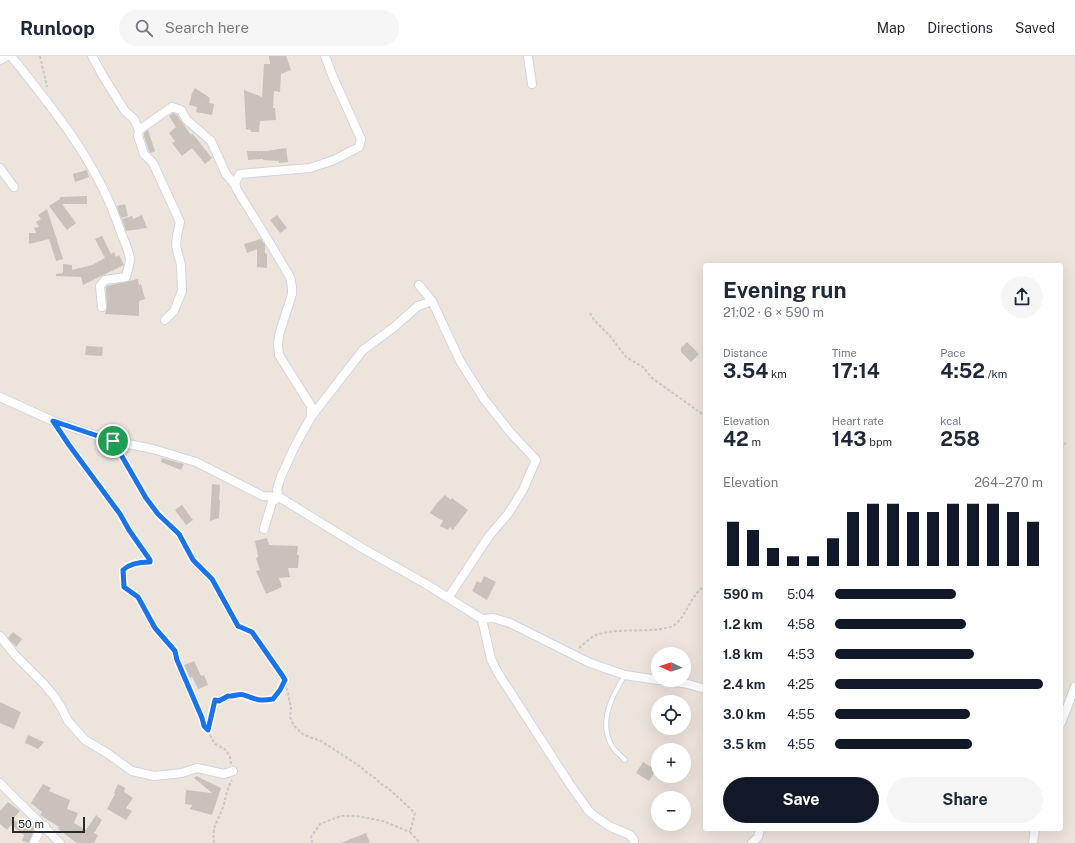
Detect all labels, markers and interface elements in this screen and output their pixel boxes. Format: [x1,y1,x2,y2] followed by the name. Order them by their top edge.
[119,10,399,46] search box
[20,17,95,39] text: Runloop
[133,17,155,39] icon: search
[165,19,249,36] text: Search here
[877,20,905,36] text: Map
[927,20,993,36] text: Directions
[1015,20,1055,36] text: Saved
[1001,276,1043,318] button: share
[723,277,847,303] text: Evening run
[723,305,824,320] text: 21:02 · 6 × 590 m
[723,347,768,359] text: Distance
[832,347,857,359] text: Time
[940,347,965,359] text: Pace
[723,359,768,383] text: 3.54
[832,359,880,383] text: 17:14
[940,359,985,383] text: 4:52
[768,368,787,380] text: km
[985,368,1007,380] text: /km
[723,415,770,427] text: Elevation
[832,415,884,427] text: Heart rate
[940,415,962,427] text: kcal
[96,424,130,458] pin
[723,427,749,451] text: 42
[832,427,867,451] text: 143
[940,427,980,451] text: 258
[102,430,124,452] icon: arrive
[749,436,761,448] text: m
[867,436,892,448] text: bpm
[723,475,778,490] text: Elevation
[974,475,1043,490] text: 264–270 m
[723,587,763,602] text: 590 m
[787,587,814,602] text: 5:04
[723,617,763,632] text: 1.2 km
[787,617,815,632] text: 4:58
[651,647,691,687] north arrow
[651,647,691,831] map controls
[723,647,763,662] text: 1.8 km
[787,647,815,662] text: 4:53
[723,677,765,692] text: 2.4 km
[787,677,814,692] text: 4:25
[651,695,691,735] button: locate
[723,707,766,722] text: 3.0 km
[787,707,815,722] text: 4:55
[723,737,766,752] text: 3.5 km
[787,737,815,752] text: 4:55
[651,743,691,783] button: +
[723,777,879,823] button: Save
[887,777,1043,823] button: Share
[651,791,691,831] button: −
[12,815,85,834] scale bar
[18,818,44,830] text: 50 m

